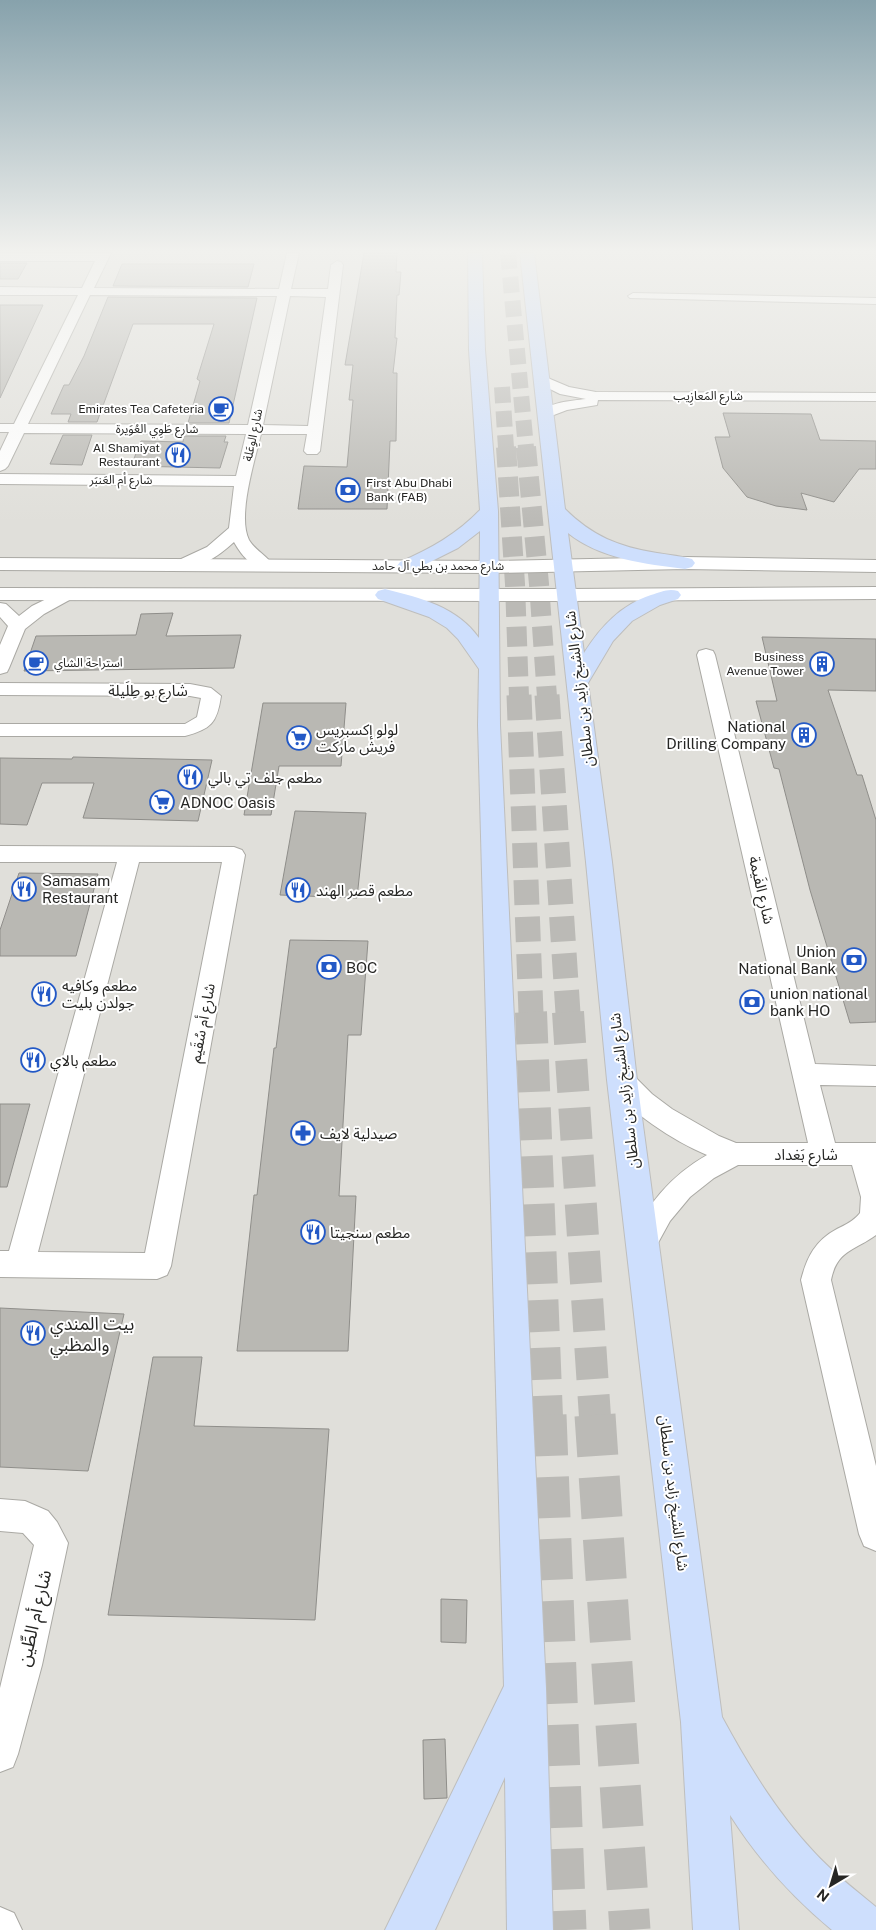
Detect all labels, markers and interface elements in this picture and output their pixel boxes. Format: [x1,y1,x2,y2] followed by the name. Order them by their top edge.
[673,389,743,406] street label: شارع المَعازِيب
[208,396,234,422] cafe icon: Emirates Tea Cafeteria
[78,402,204,416] place label: Emirates Tea Cafeteria
[241,407,268,463] street label: شارع الوِعَلة
[116,422,198,439] street label: شارع طَوِي العُوَيرة
[93,441,160,469] place label: Al Shamiyat Restaurant
[165,442,191,468] restaurant icon: Al Shamiyat Restaurant
[88,472,153,489] street label: شارع أم العَنبَر
[366,476,452,504] place label: First Abu Dhabi Bank (FAB)
[335,477,361,503] bank icon: First Abu Dhabi Bank (FAB)
[372,559,504,576] street label: شارع محمد بن بطي آل حامد
[561,609,601,768] street label: شارع الشيخ زايد بن سلطان
[23,650,49,676] cafe icon: استراحة الشاي
[726,650,804,678] place label: Business Avenue Tower
[809,651,835,677] building icon: Business Avenue Tower
[54,656,123,673] place label: استراحة الشاي
[108,681,188,703] street label: شارع بو طِلَيلة
[666,718,786,752] place label: National Drilling Company
[316,721,398,756] place label: لولو إكسبريس فريش ماركت
[791,722,817,748] building icon: National Drilling Company
[286,725,312,751] supermarket icon: لولو إكسبريس فريش ماركت
[177,764,203,790] restaurant icon: مطعم جلف تي بالي
[208,769,322,789] place label: مطعم جلف تي بالي
[149,789,175,815] supermarket icon: ADNOC Oasis
[180,794,275,811] place label: ADNOC Oasis
[742,854,778,927] street label: شارع الفَيمة
[42,872,119,906] place label: Samasam Restaurant
[11,876,37,902] restaurant icon: Samasam Restaurant
[285,877,311,903] restaurant icon: مطعم قصر الهند
[316,882,413,902] place label: مطعم قصر الهند
[738,943,836,977] place label: Union National Bank
[841,947,867,973] bank icon: Union National Bank
[316,954,342,980] bank icon: BOC
[346,959,377,976] place label: BOC
[62,977,137,1012] place label: مطعم وكافيه جولدن بليت
[31,981,57,1007] restaurant icon: مطعم وكافيه جولدن بليت
[186,982,222,1065] street label: شارع أم سُقَيم
[770,985,868,1019] place label: union national bank HO
[739,989,765,1015] bank icon: union national bank HO
[606,1011,646,1170] street label: شارع الشيخ زايد بن سلطان
[20,1047,46,1073] restaurant icon: مطعم بالاي
[50,1052,117,1072] place label: مطعم بالاي
[290,1120,316,1146] pharmacy icon: صيدلية لايف
[320,1125,397,1142] place label: صيدلية لايف
[774,1146,838,1167] street label: شارع بَغداد
[300,1219,326,1245] restaurant icon: مطعم سنجيتا
[330,1224,410,1244] place label: مطعم سنجيتا
[50,1313,134,1358] place label: بيت المندي والمظبي
[20,1320,46,1346] restaurant icon: بيت المندي والمظبي
[652,1414,692,1573] street label: شارع الشيخ زايد بن سلطان
[12,1568,59,1669] street label: شارع أم الطِّين
[806,1860,856,1910] north arrow
[814,1886,832,1905] text: N

